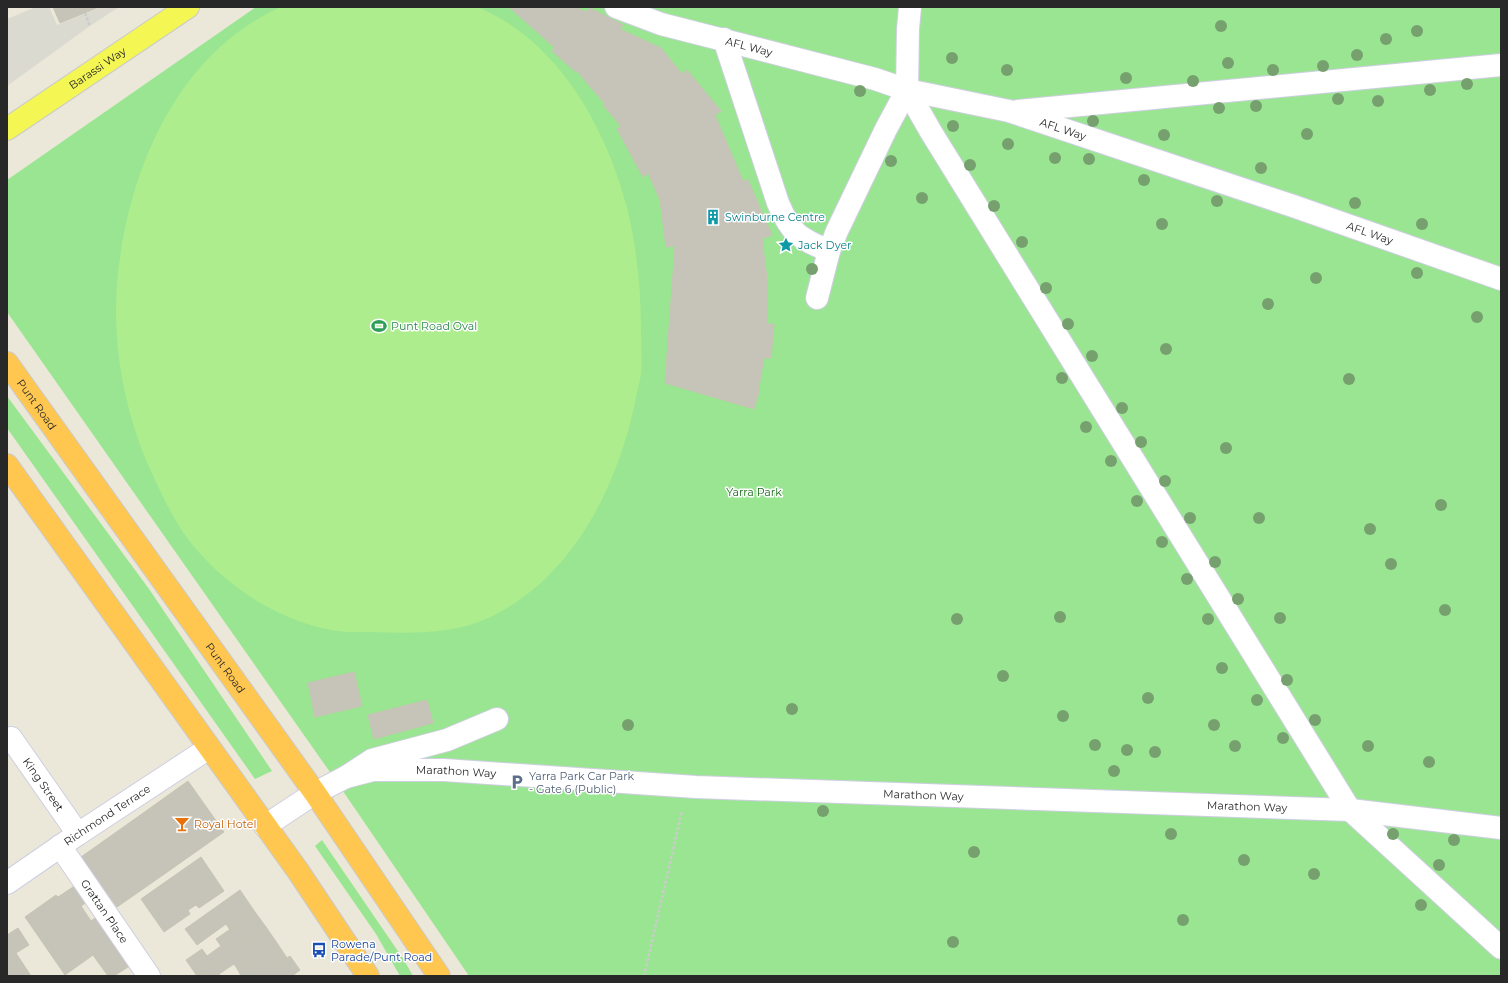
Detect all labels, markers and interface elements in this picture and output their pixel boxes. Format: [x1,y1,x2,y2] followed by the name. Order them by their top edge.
[724,34,774,59] street label: AFL Way
[66,44,129,92] street label: Barassi Way
[1038,115,1088,143] street label: AFL Way
[704,208,722,226] building icon: Swinburne Centre
[725,210,825,224] place label: Swinburne Centre
[1345,218,1395,248] street label: AFL Way
[777,236,795,254] place icon: Jack Dyer
[797,238,852,252] place label: Jack Dyer
[370,317,388,335] sports icon: Punt Road Oval
[391,319,477,333] place label: Punt Road Oval
[14,376,60,432] street label: Punt Road
[726,485,782,499] park label: Yarra Park
[203,640,248,696] street label: Punt Road
[20,755,67,814] street label: King Street
[416,763,497,781] street label: Marathon Way
[529,769,634,796] place label: Yarra Park Car Park - Gate 6 (Public)
[508,773,526,791] parking icon: Yarra Park Car Park - Gate 6 (Public)
[61,781,153,849] street label: Richmond Terrace
[883,787,964,803] street label: Marathon Way
[1207,798,1288,815] street label: Marathon Way
[173,815,191,833] bar icon: Royal Hotel
[194,817,256,831] place label: Royal Hotel
[78,876,132,946] street label: Grattan Place
[331,937,432,964] place label: Rowena Parade/Punt Road
[310,941,328,959] bus stop icon: Rowena Parade/Punt Road

